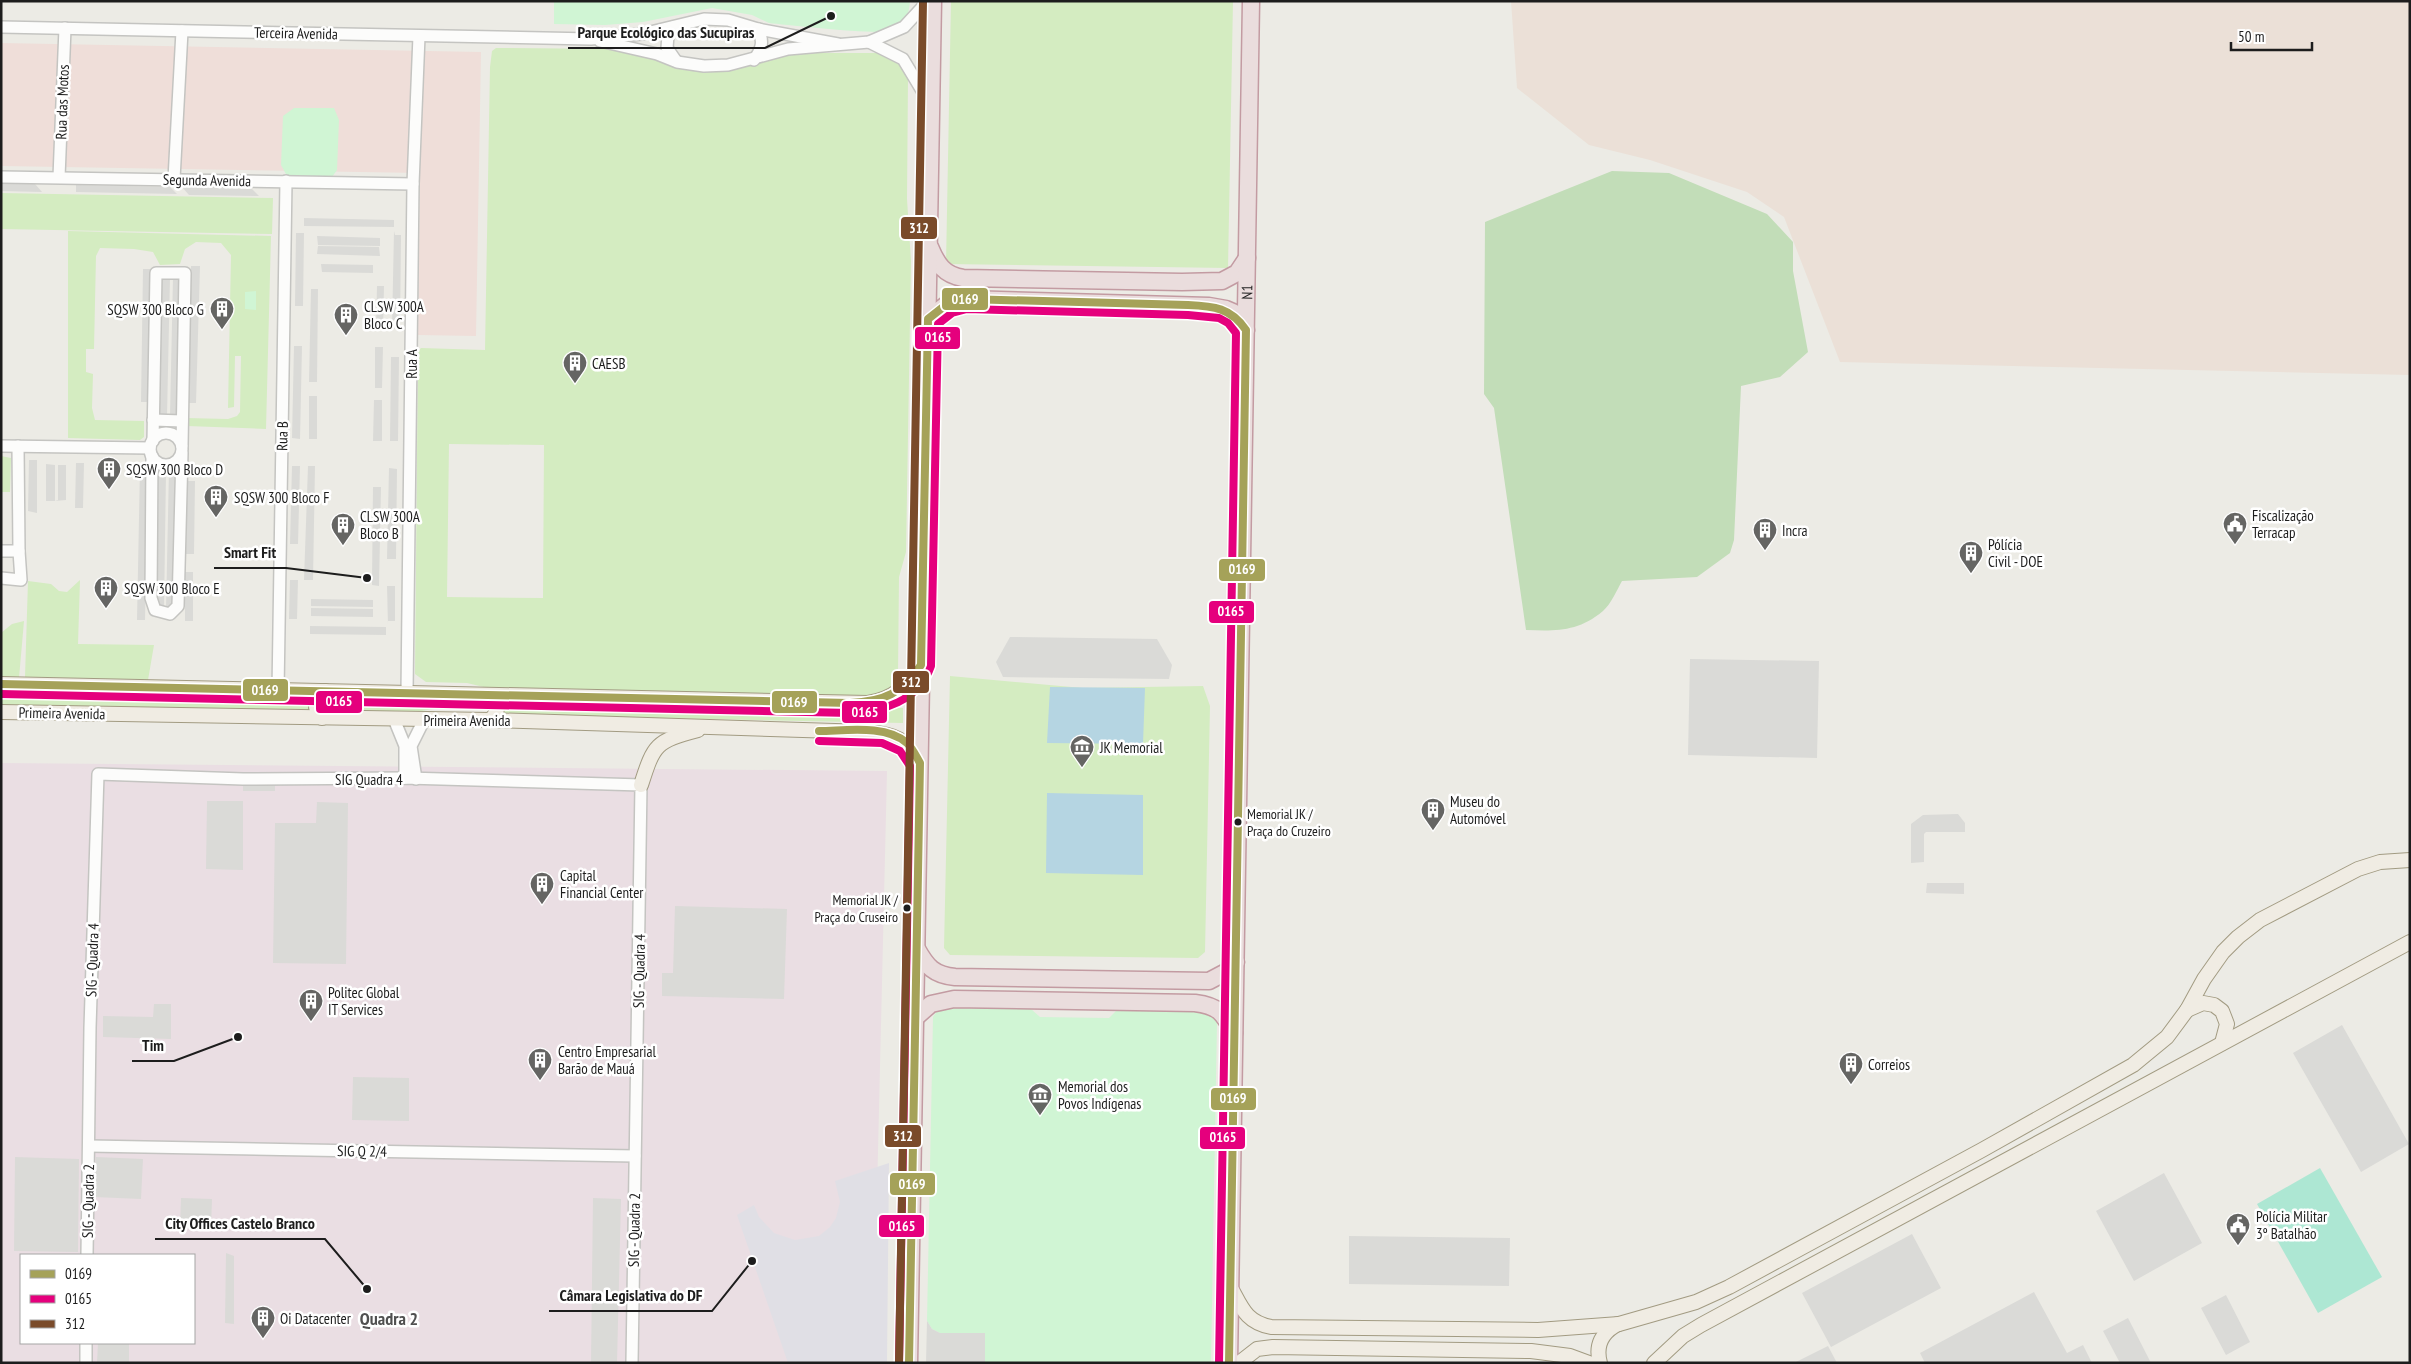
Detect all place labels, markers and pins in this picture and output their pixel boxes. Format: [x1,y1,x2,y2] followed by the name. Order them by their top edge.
[568,17,765,48] callout: Parque Ecológico das Sucupiras
[209,296,235,330] building icon: SQSW 300 Bloco G
[364,297,425,333] place label: CLSW 300A Bloco C
[107,300,204,319] place label: SQSW 300 Bloco G
[333,302,359,336] building icon: CLSW 300A Bloco C
[562,350,588,384] building icon: CAESB
[592,354,626,373] place label: CAESB
[96,456,122,490] building icon: SQSW 300 Bloco D
[126,460,223,479] place label: SQSW 300 Bloco D
[203,484,229,518] building icon: SQSW 300 Bloco F
[234,488,329,507] place label: SQSW 300 Bloco F
[2252,506,2314,542] place label: Fiscalização Terracap
[360,507,421,543] place label: CLSW 300A Bloco B
[2222,511,2248,545] public building icon: Fiscalização Terracap
[330,512,356,546] building icon: CLSW 300A Bloco B
[1752,517,1778,551] building icon: Incra
[1782,521,1808,540] place label: Incra
[1988,535,2043,571] place label: Pólícia Civil - DOE
[214,537,286,568] callout: Smart Fit
[1958,540,1984,574] building icon: Pólícia Civil - DOE
[93,575,119,609] building icon: SQSW 300 Bloco E
[124,579,220,598] place label: SQSW 300 Bloco E
[1069,734,1095,768] museum icon: JK Memorial
[1099,738,1163,757] place label: JK Memorial
[1450,792,1506,828] place label: Museu do Automóvel
[1420,797,1446,831] building icon: Museu do Automóvel
[1247,805,1331,840] place label: Memorial JK / Praça do Cruzeiro
[1233,817,1243,827] marker: Memorial JK / Praça do Cruzeiro
[560,866,644,902] place label: Capital Financial Center
[529,871,555,905] building icon: Capital Financial Center
[814,891,899,926] place label: Memorial JK / Praça do Cruseiro
[902,903,912,913] marker: Memorial JK / Praça do Cruseiro
[328,983,400,1019] place label: Politec Global IT Services
[298,988,324,1022] building icon: Politec Global IT Services
[132,1030,174,1061] callout: Tim
[558,1042,657,1078] place label: Centro Empresarial Barão de Mauá
[527,1047,553,1081] building icon: Centro Empresarial Barão de Mauá
[1838,1051,1864,1085] building icon: Correios
[1868,1055,1910,1074] place label: Correios
[1058,1077,1141,1113] place label: Memorial dos Povos Indígenas
[1027,1082,1053,1116] museum icon: Memorial dos Povos Indígenas
[2256,1207,2328,1243] place label: Polícia Militar 3º Batalhão
[155,1208,325,1239] callout: City Offices Castelo Branco
[2225,1212,2251,1246] public building icon: Polícia Militar 3º Batalhão
[549,1280,712,1311] callout: Câmara Legislativa do DF
[250,1305,276,1339] building icon: Oi Datacenter
[280,1309,352,1328] place label: Oi Datacenter

